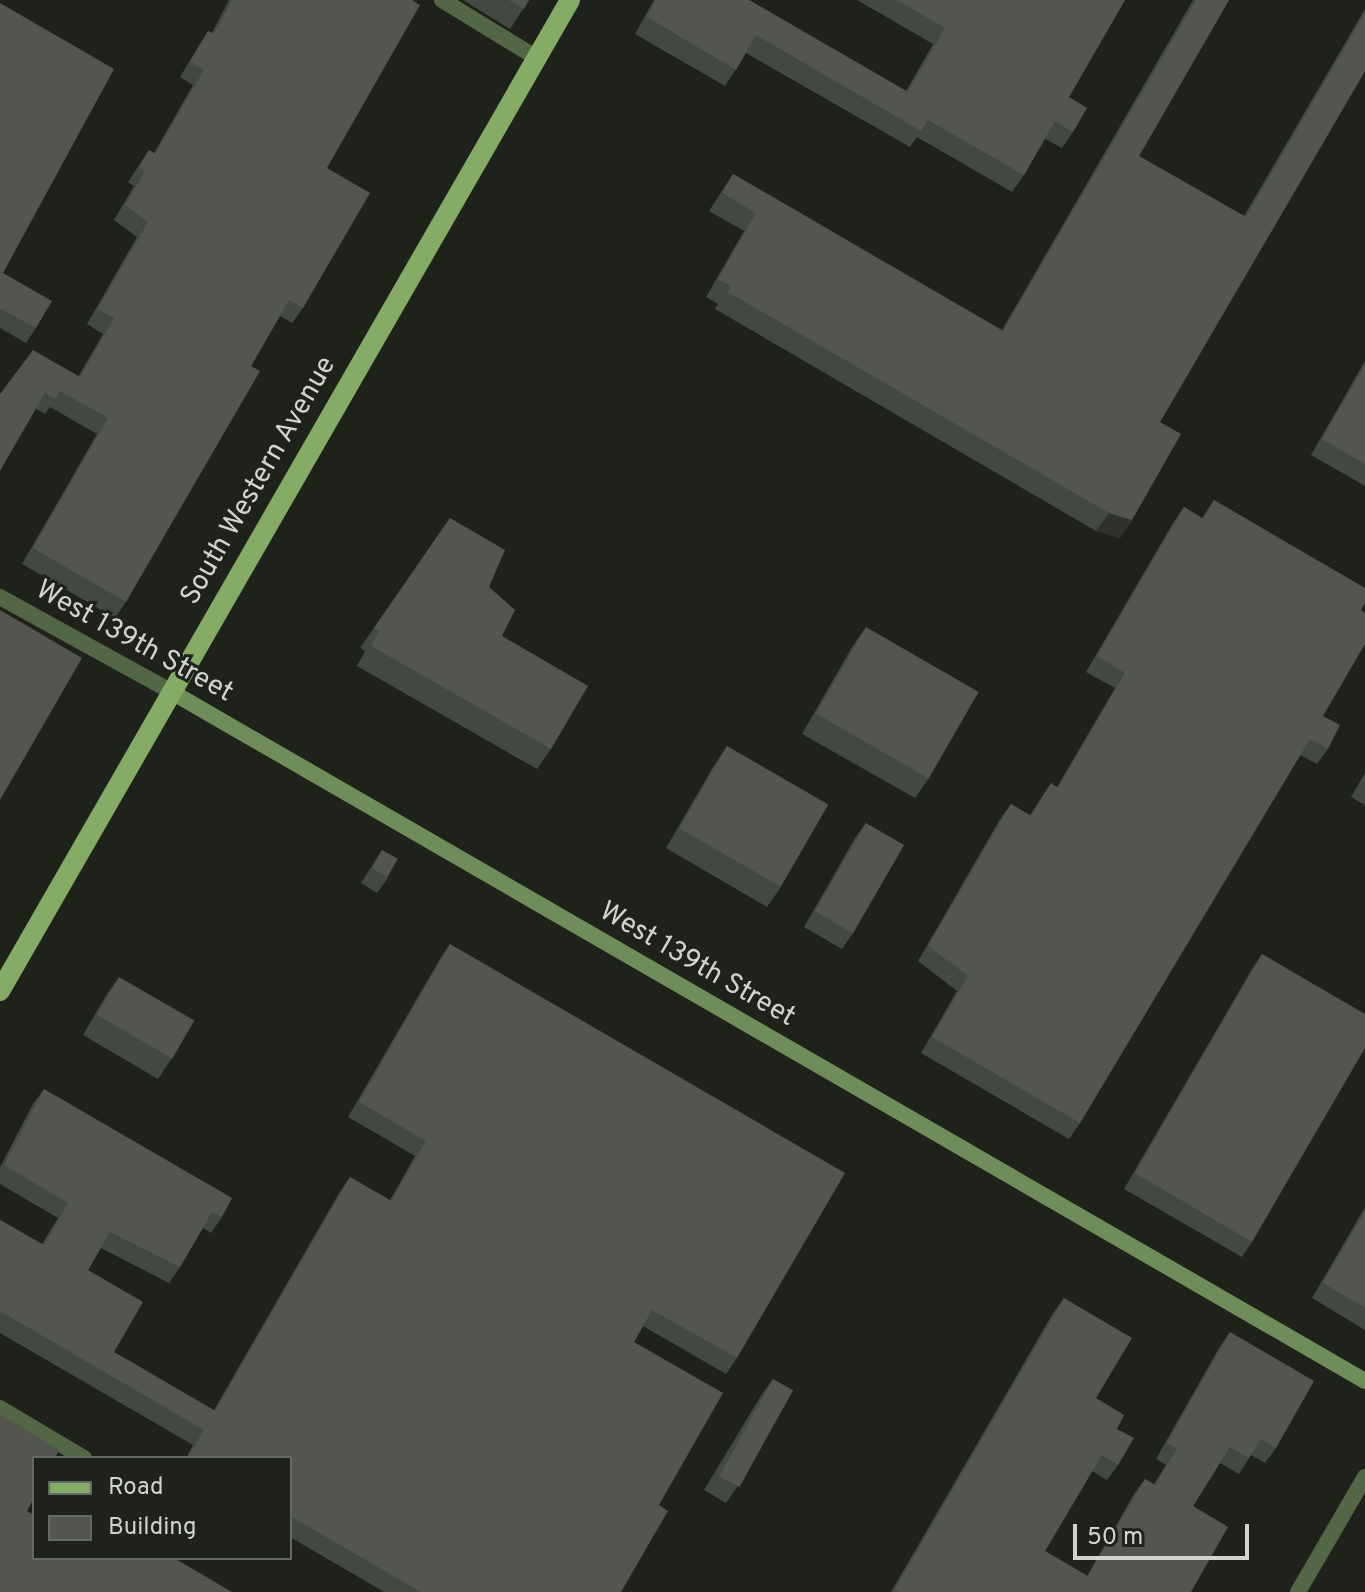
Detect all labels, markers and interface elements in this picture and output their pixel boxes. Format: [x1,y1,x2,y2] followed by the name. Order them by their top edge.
[174,350,344,612] street label: South Western Avenue
[29,574,239,710] street label: West 139th Street
[593,895,801,1035] street label: West 139th Street
[32,1456,292,1560] legend
[108,1473,164,1503] text: Road
[1077,1508,1253,1558] scale bar
[108,1513,197,1543] text: Building
[1087,1523,1143,1553] text: 50 m

